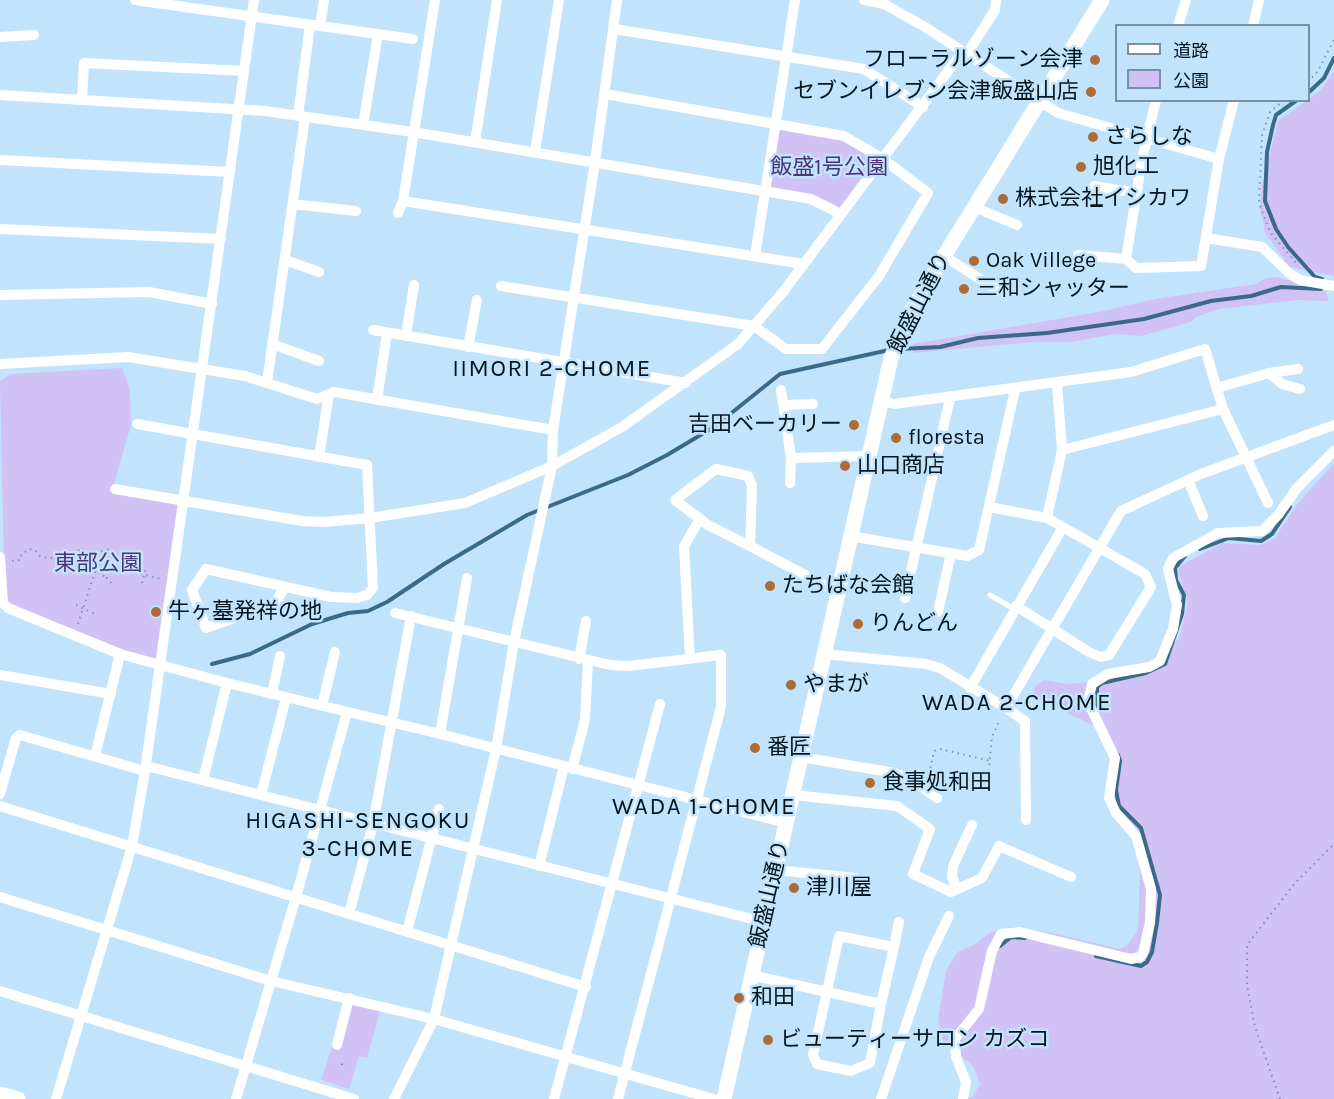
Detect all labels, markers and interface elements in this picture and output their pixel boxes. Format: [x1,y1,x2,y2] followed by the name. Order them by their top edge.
[1115,24,1310,102] legend
[1173,40,1209,62] text: 道路
[863,47,1083,73] place label: フローラルゾーン会津
[1088,53,1102,67] marker: フローラルゾーン会津
[1173,70,1209,92] text: 公園
[793,79,1079,105] place label: セブンイレブン会津飯盛山店
[1084,85,1098,99] marker: セブンイレブン会津飯盛山店
[1105,124,1193,150] place label: さらしな
[1086,130,1100,144] marker: さらしな
[1093,154,1159,180] place label: 旭化工
[770,155,888,181] park label: 飯盛1号公園
[1074,160,1088,174] marker: 旭化工
[1015,186,1191,212] place label: 株式会社イシカワ
[996,192,1010,206] marker: 株式会社イシカワ
[883,248,957,358] street label: 飯盛山通り
[986,248,1096,274] place label: Oak Villege
[967,254,981,268] marker: Oak Villege
[976,276,1130,302] place label: 三和シャッター
[957,282,971,296] marker: 三和シャッター
[452,355,652,383] district label: IIMORI 2-CHOME
[688,412,842,438] place label: 吉田ベーカリー
[847,418,861,432] marker: 吉田ベーカリー
[908,425,985,451] place label: floresta
[889,431,903,445] marker: floresta
[857,453,945,479] place label: 山口商店
[838,459,852,473] marker: 山口商店
[54,551,142,577] park label: 東部公園
[782,573,914,599] place label: たちばな会館
[763,579,777,593] marker: たちばな会館
[168,599,322,625] place label: 牛ヶ墓発祥の地
[149,605,163,619] marker: 牛ヶ墓発祥の地
[870,611,958,637] place label: りんどん
[851,617,865,631] marker: りんどん
[803,672,869,698] place label: やまが
[784,678,798,692] marker: やまが
[922,689,1112,717] district label: WADA 2-CHOME
[767,735,811,761] place label: 番匠
[748,741,762,755] marker: 番匠
[882,770,992,796] place label: 食事処和田
[863,776,877,790] marker: 食事処和田
[612,793,796,821] district label: WADA 1-CHOME
[245,807,471,863] district label: HIGASHI-SENGOKU 3-CHOME
[745,837,795,951] street label: 飯盛山通り
[806,875,872,901] place label: 津川屋
[787,881,801,895] marker: 津川屋
[751,985,795,1011] place label: 和田
[732,991,746,1005] marker: 和田
[780,1027,1049,1053] place label: ビューティーサロン カズコ
[761,1033,775,1047] marker: ビューティーサロン カズコ

